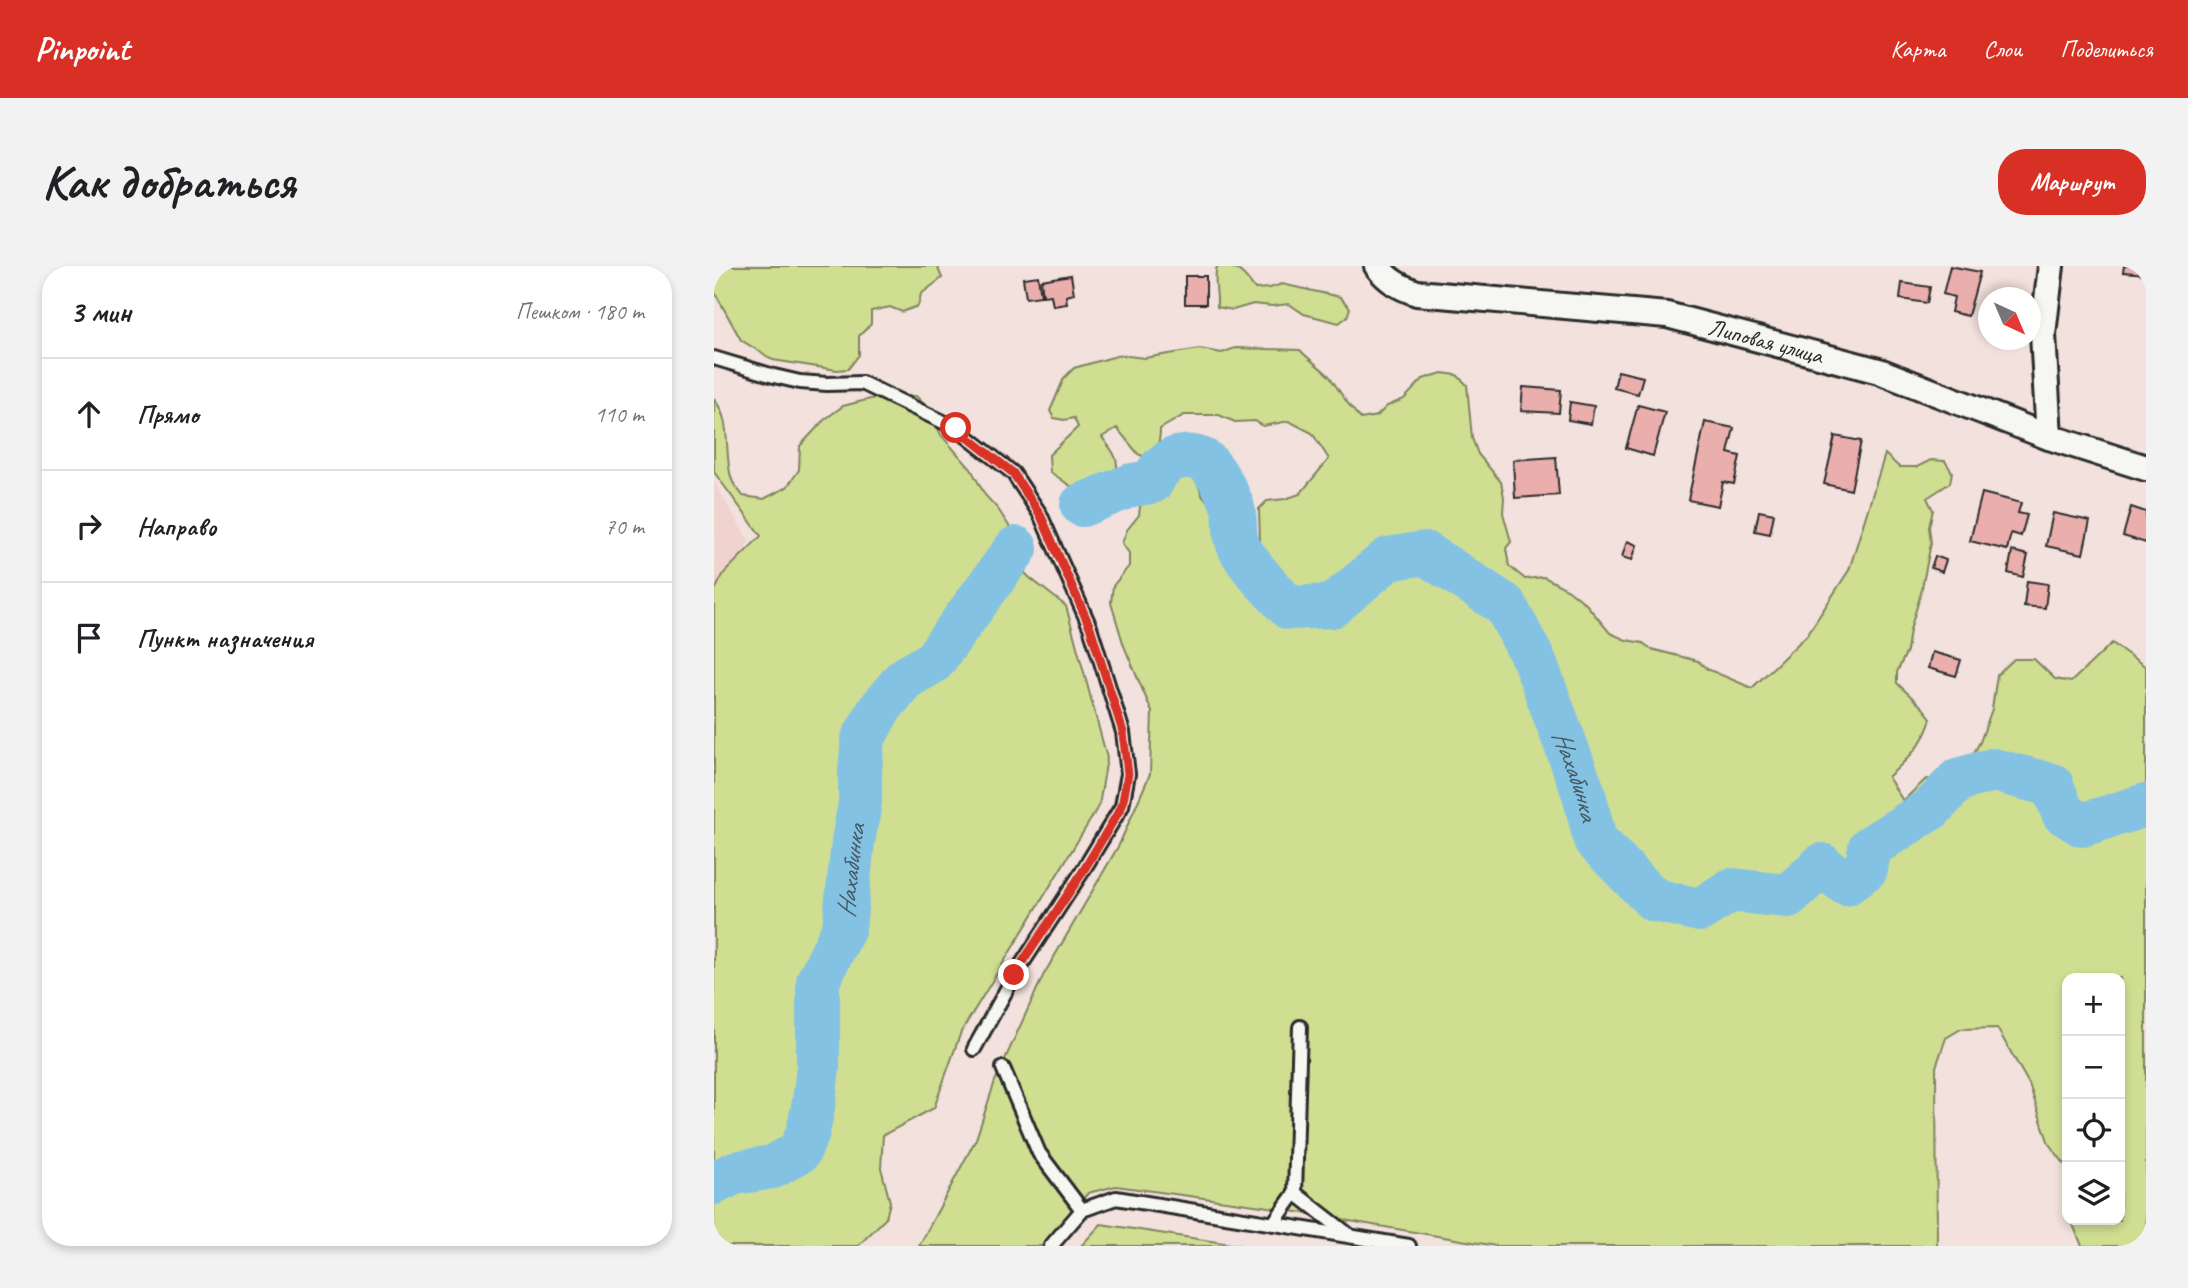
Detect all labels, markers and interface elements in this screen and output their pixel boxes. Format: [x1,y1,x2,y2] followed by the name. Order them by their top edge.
[35,28,129,70] text: Pinpoint
[1891,34,1945,64] text: Карта
[1983,34,2022,64] text: Слои
[2060,34,2153,64] text: Поделиться
[1998,149,2146,215] button: Маршрут
[42,151,295,213] text: Как добраться
[1978,287,2041,350] north arrow
[70,293,131,331] text: 3 мин
[516,297,644,326] text: Пешком · 180 m
[1705,312,1828,371] street label: Липовая улица
[70,395,108,433] icon: ahead
[137,398,199,431] text: Прямо
[595,400,644,429] text: 110 m
[940,412,971,443] route start
[70,507,108,545] icon: right
[137,510,216,543] text: Направо
[605,512,644,541] text: 70 m
[70,619,108,657] icon: arrive
[137,622,313,655] text: Пункт назначения
[1545,726,1607,826] water label: Нахабинка
[829,819,873,919] water label: Нахабинка
[998,959,1029,990] route end
[2062,973,2125,1225] map controls
[2062,973,2125,1036] button: +
[2062,1036,2125,1099] button: −
[2062,1099,2125,1162] button: locate
[2062,1162,2125,1225] button: layers

